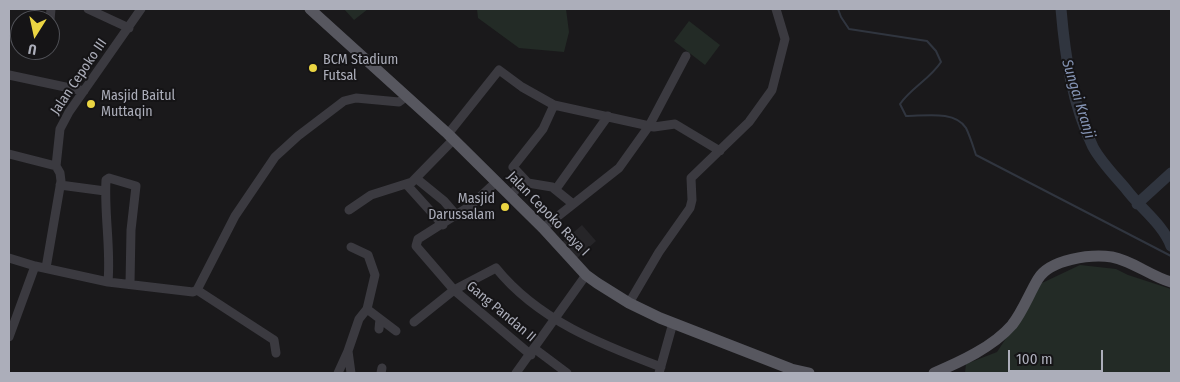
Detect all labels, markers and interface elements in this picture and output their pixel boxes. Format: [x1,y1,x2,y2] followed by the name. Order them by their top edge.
[10,10,60,60] north arrow
[47,36,111,118] street label: Jalan Cepoko III
[27,40,38,58] text: U
[323,52,398,84] place label: BCM Stadium Futsal
[1057,57,1099,141] water label: Sungai Kranji
[307,62,319,74] marker: BCM Stadium Futsal
[101,88,175,120] place label: Masjid Baitul Muttaqin
[85,98,97,110] marker: Masjid Baitul Muttaqin
[503,168,593,260] street label: Jalan Cepoko Raya I
[428,191,495,223] place label: Masjid Darussalam
[499,201,511,213] marker: Masjid Darussalam
[463,278,539,346] street label: Gang Pandan II
[1010,340,1105,372] scale bar
[1016,350,1053,368] text: 100 m

